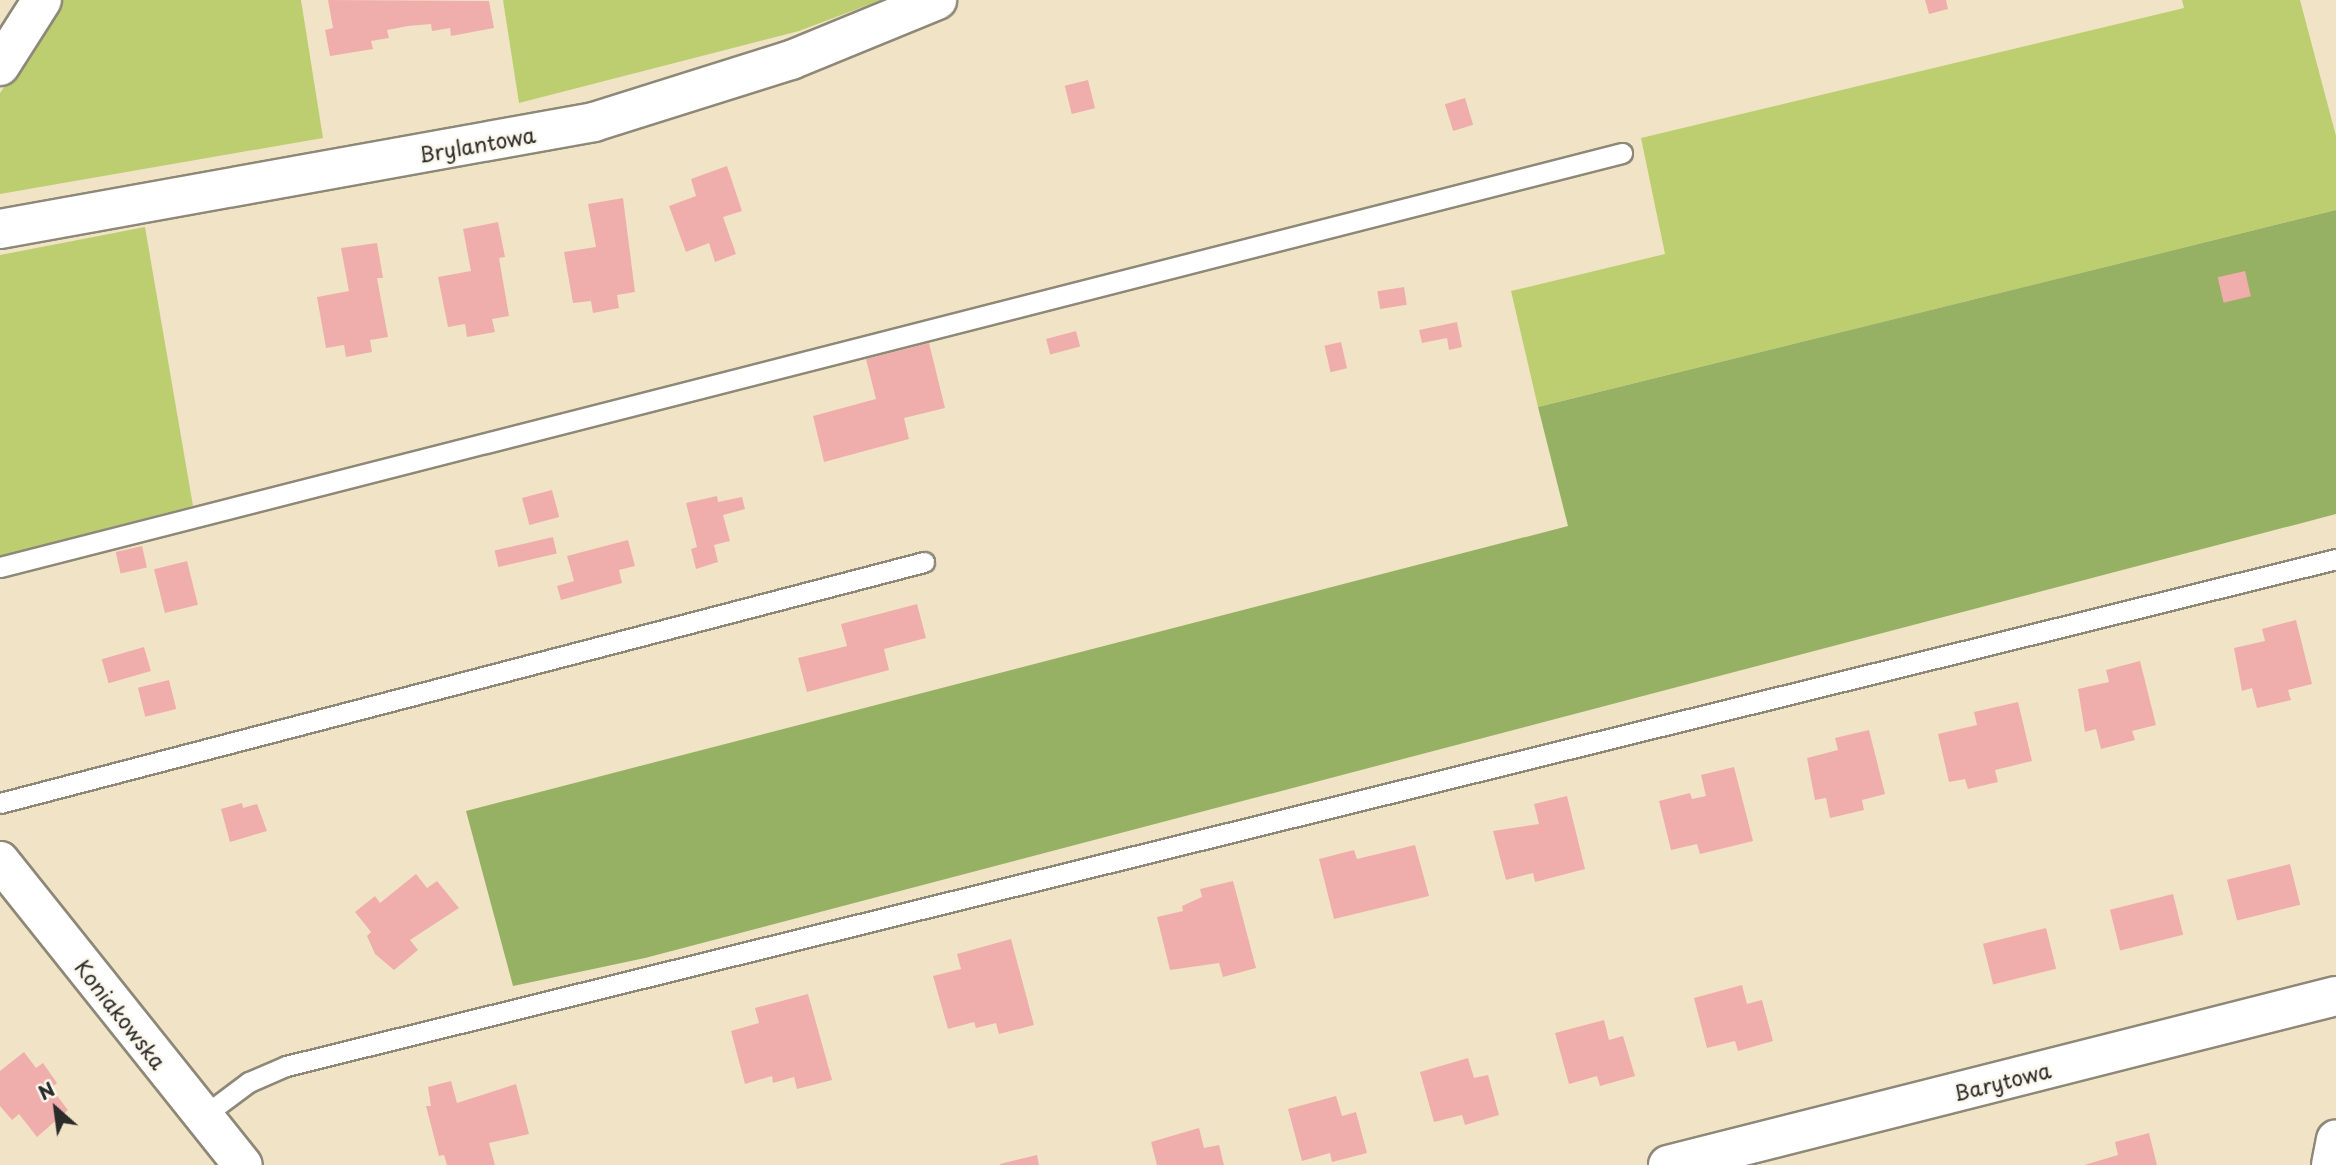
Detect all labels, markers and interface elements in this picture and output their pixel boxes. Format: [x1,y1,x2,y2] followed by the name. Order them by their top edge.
[417,121,537,167] street label: Brylantowa
[70,954,172,1074] street label: Koniakowska
[1951,1057,2053,1105] street label: Barytowa
[21,1074,91,1144] north arrow
[33,1075,59,1106] text: N

